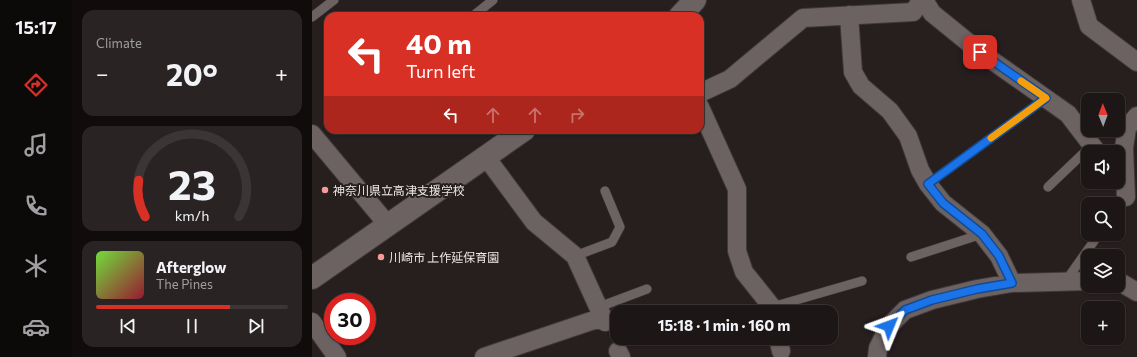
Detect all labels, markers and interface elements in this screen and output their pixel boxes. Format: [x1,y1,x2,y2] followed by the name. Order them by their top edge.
[15,16,57,38] text: 15:17
[406,26,472,60] text: 40 m
[340,28,392,80] icon: left
[96,35,142,51] text: Climate
[963,35,997,69] pin
[969,41,991,63] icon: arrive
[166,55,218,92] text: 20°
[96,60,109,87] text: −
[275,60,288,87] text: +
[406,60,475,82] text: Turn left
[22,71,50,99] icon: directions
[1081,93,1125,137] north arrow
[1081,93,1125,345] map controls
[440,104,462,126] icon: left
[482,104,504,126] icon: ahead
[524,104,546,126] icon: ahead
[566,104,588,126] icon: right
[22,131,50,159] icon: music
[1081,145,1125,189] button: sound
[168,157,216,208] text: 23
[333,183,465,197] place label: 神奈川県立高津支援学校
[320,185,330,195] marker: 神奈川県立高津支援学校
[22,192,50,220] icon: phone
[1081,197,1125,241] button: search
[175,205,209,223] text: km/h
[1081,249,1125,293] button: layers
[389,250,499,264] place label: 川崎市 上作延保育園
[22,252,50,280] icon: climate
[376,252,386,262] marker: 川崎市 上作延保育園
[156,258,226,276] text: Afterglow
[156,276,213,292] text: The Pines
[324,293,376,345] speed limit sign: 30
[1081,301,1125,345] button: +
[868,305,910,347] position arrow
[22,313,50,341] icon: car
[117,315,139,337] icon: previous
[181,315,203,337] icon: pause
[245,315,267,337] icon: next
[658,316,790,334] text: 15:18 · 1 min · 160 m

